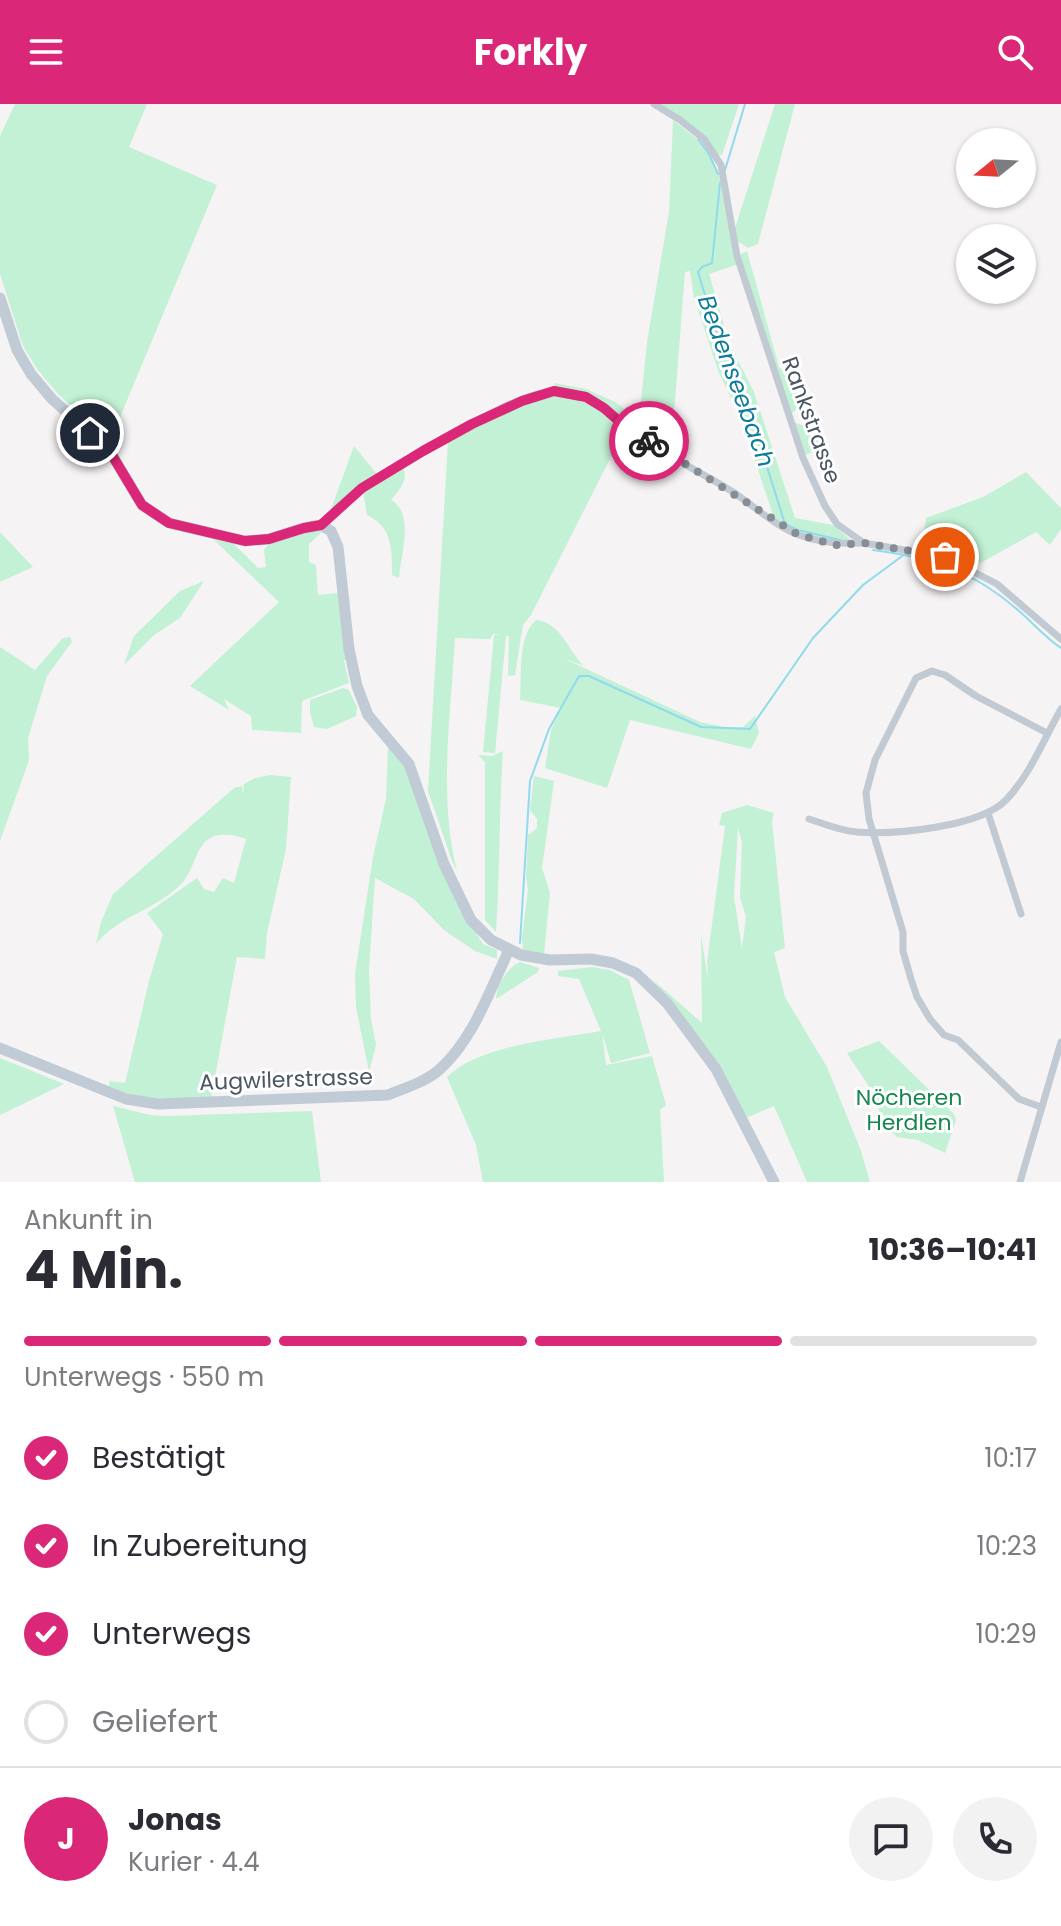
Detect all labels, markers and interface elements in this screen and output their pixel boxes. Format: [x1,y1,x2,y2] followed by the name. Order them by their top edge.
[474,27,587,78] text: Forkly
[24,30,68,74] icon: menu
[993,30,1037,74] icon: search
[956,128,1036,208] north arrow
[956,128,1036,304] map controls
[956,224,1036,304] button: layers
[690,290,783,471] water label: Bedenseebach
[774,352,849,488] street label: Rankstrasse
[56,399,124,467] pin
[609,401,689,481] courier
[68,411,112,455] icon: home
[627,419,671,463] icon: bike
[911,523,979,591] pin
[923,535,967,579] icon: bag
[199,1061,373,1098] street label: Augwilerstrasse
[856,1082,962,1138] park label: Nöcheren Herdlen
[24,1202,153,1238] text: Ankunft in
[869,1228,1037,1271] text: 10:36–10:41
[24,1233,183,1306] text: 4 Min.
[24,1359,264,1395] text: Unterwegs · 550 m
[24,1436,68,1480] icon: check
[92,1436,225,1479] text: Bestätigt
[984,1440,1037,1476] text: 10:17
[24,1524,68,1568] icon: check
[92,1524,308,1567] text: In Zubereitung
[977,1528,1037,1564] text: 10:23
[24,1612,68,1656] icon: check
[92,1612,251,1655] text: Unterwegs
[975,1616,1037,1652] text: 10:29
[92,1700,218,1743] text: Geliefert
[849,1797,933,1881] button: chat
[953,1797,1037,1881] button: phone
[128,1798,222,1841] text: Jonas
[57,1817,75,1860] text: J
[128,1844,260,1880] text: Kurier · 4.4

